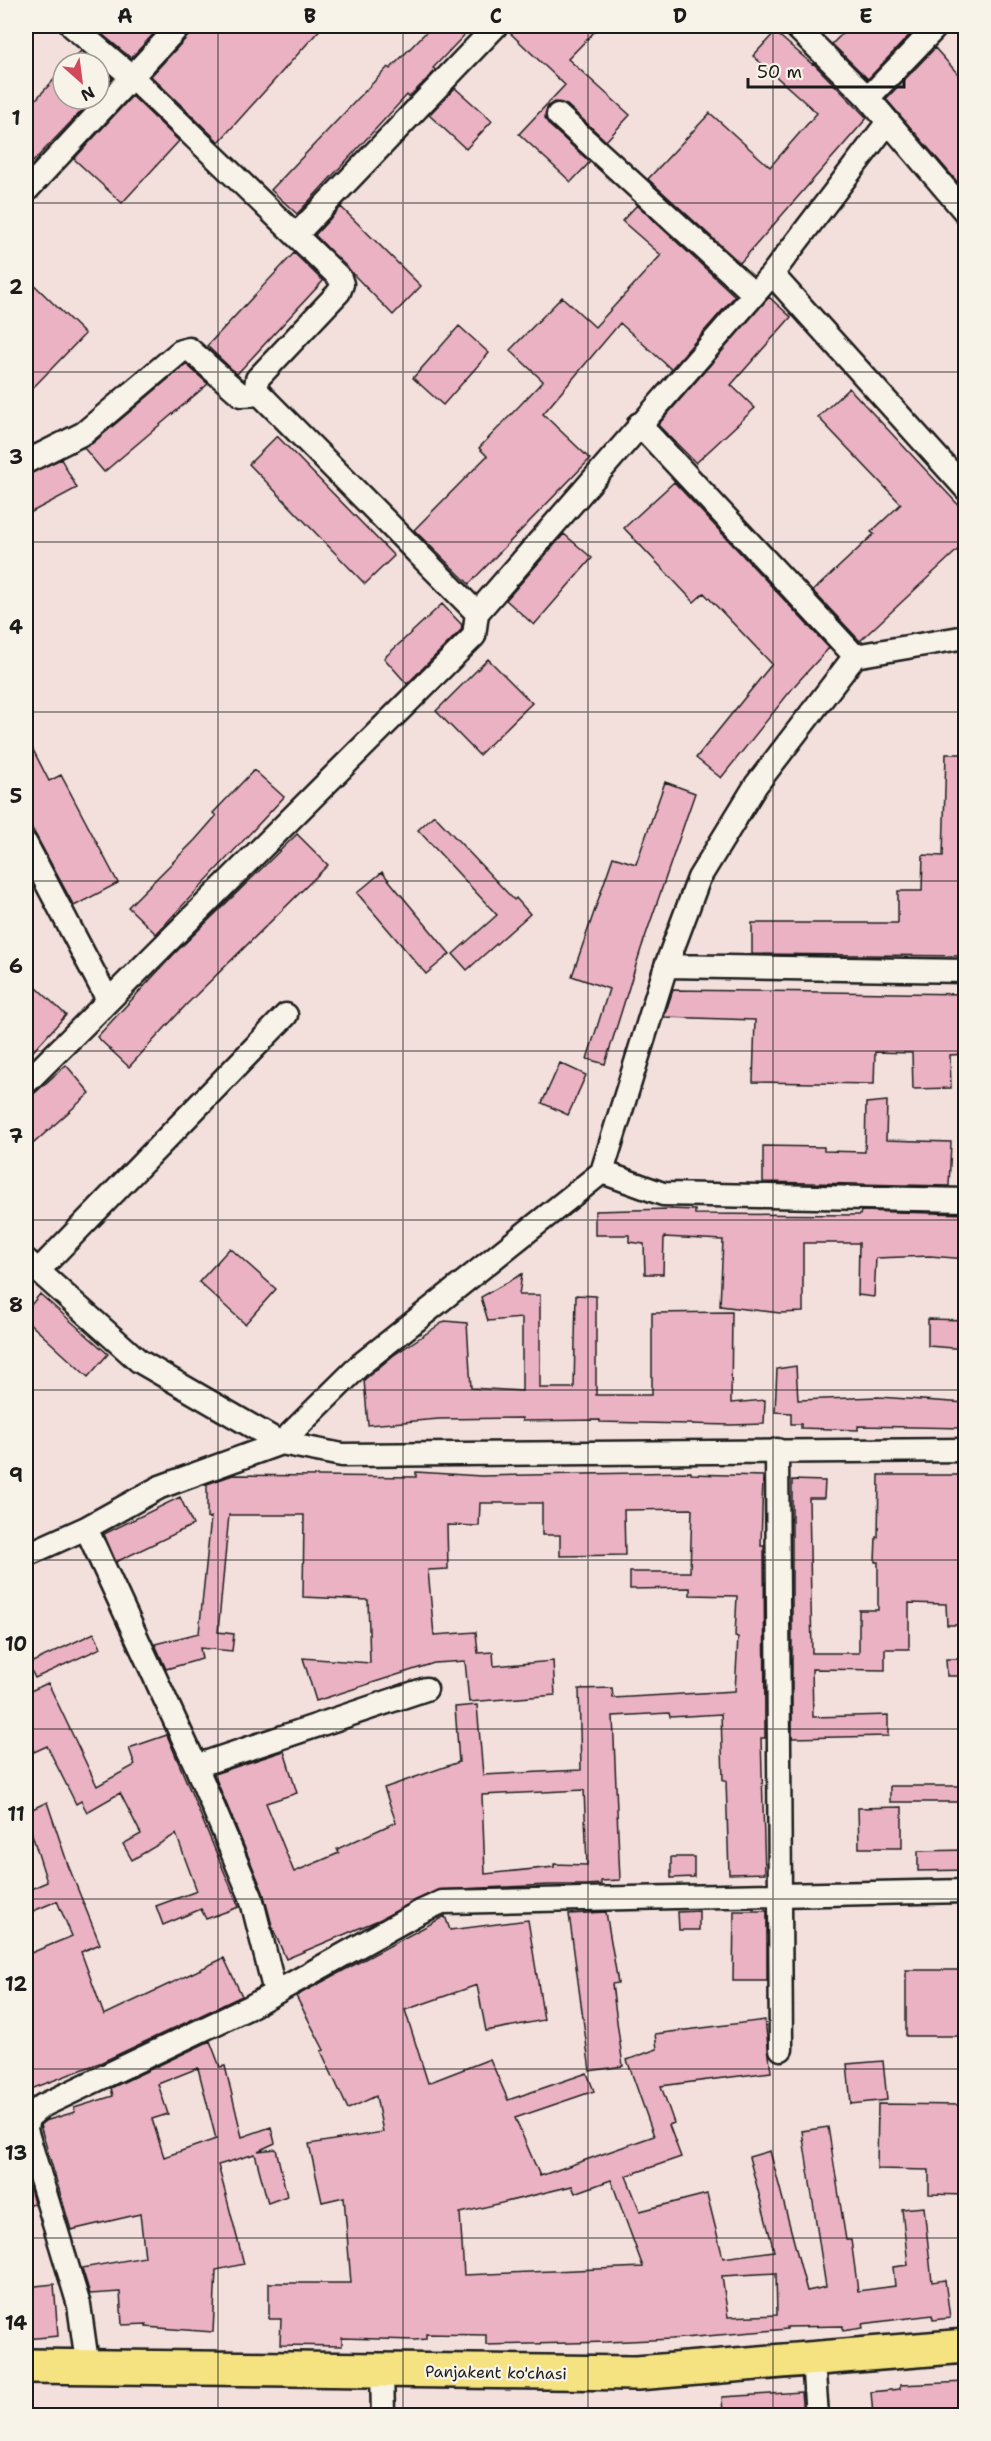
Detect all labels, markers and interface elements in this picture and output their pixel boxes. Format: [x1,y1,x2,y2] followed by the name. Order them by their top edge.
[117,3,133,29] text: A
[304,3,316,29] text: B
[490,3,502,29] text: C
[673,3,687,29] text: D
[859,3,873,29] text: E
[51,51,111,111] north arrow
[748,51,904,89] scale bar
[757,60,802,84] text: 50 m
[77,82,98,106] text: N
[11,105,21,131] text: 1
[9,274,23,300] text: 2
[9,444,23,470] text: 3
[9,614,23,640] text: 4
[10,783,22,809] text: 5
[9,953,23,979] text: 6
[9,1123,23,1149] text: 7
[9,1292,23,1318] text: 8
[9,1462,23,1488] text: 9
[5,1631,27,1657] text: 10
[7,1801,25,1827] text: 11
[5,1971,27,1997] text: 12
[5,2140,27,2166] text: 13
[5,2310,27,2336] text: 14
[425,2361,567,2384] street label: Panjakent ko'chasi

